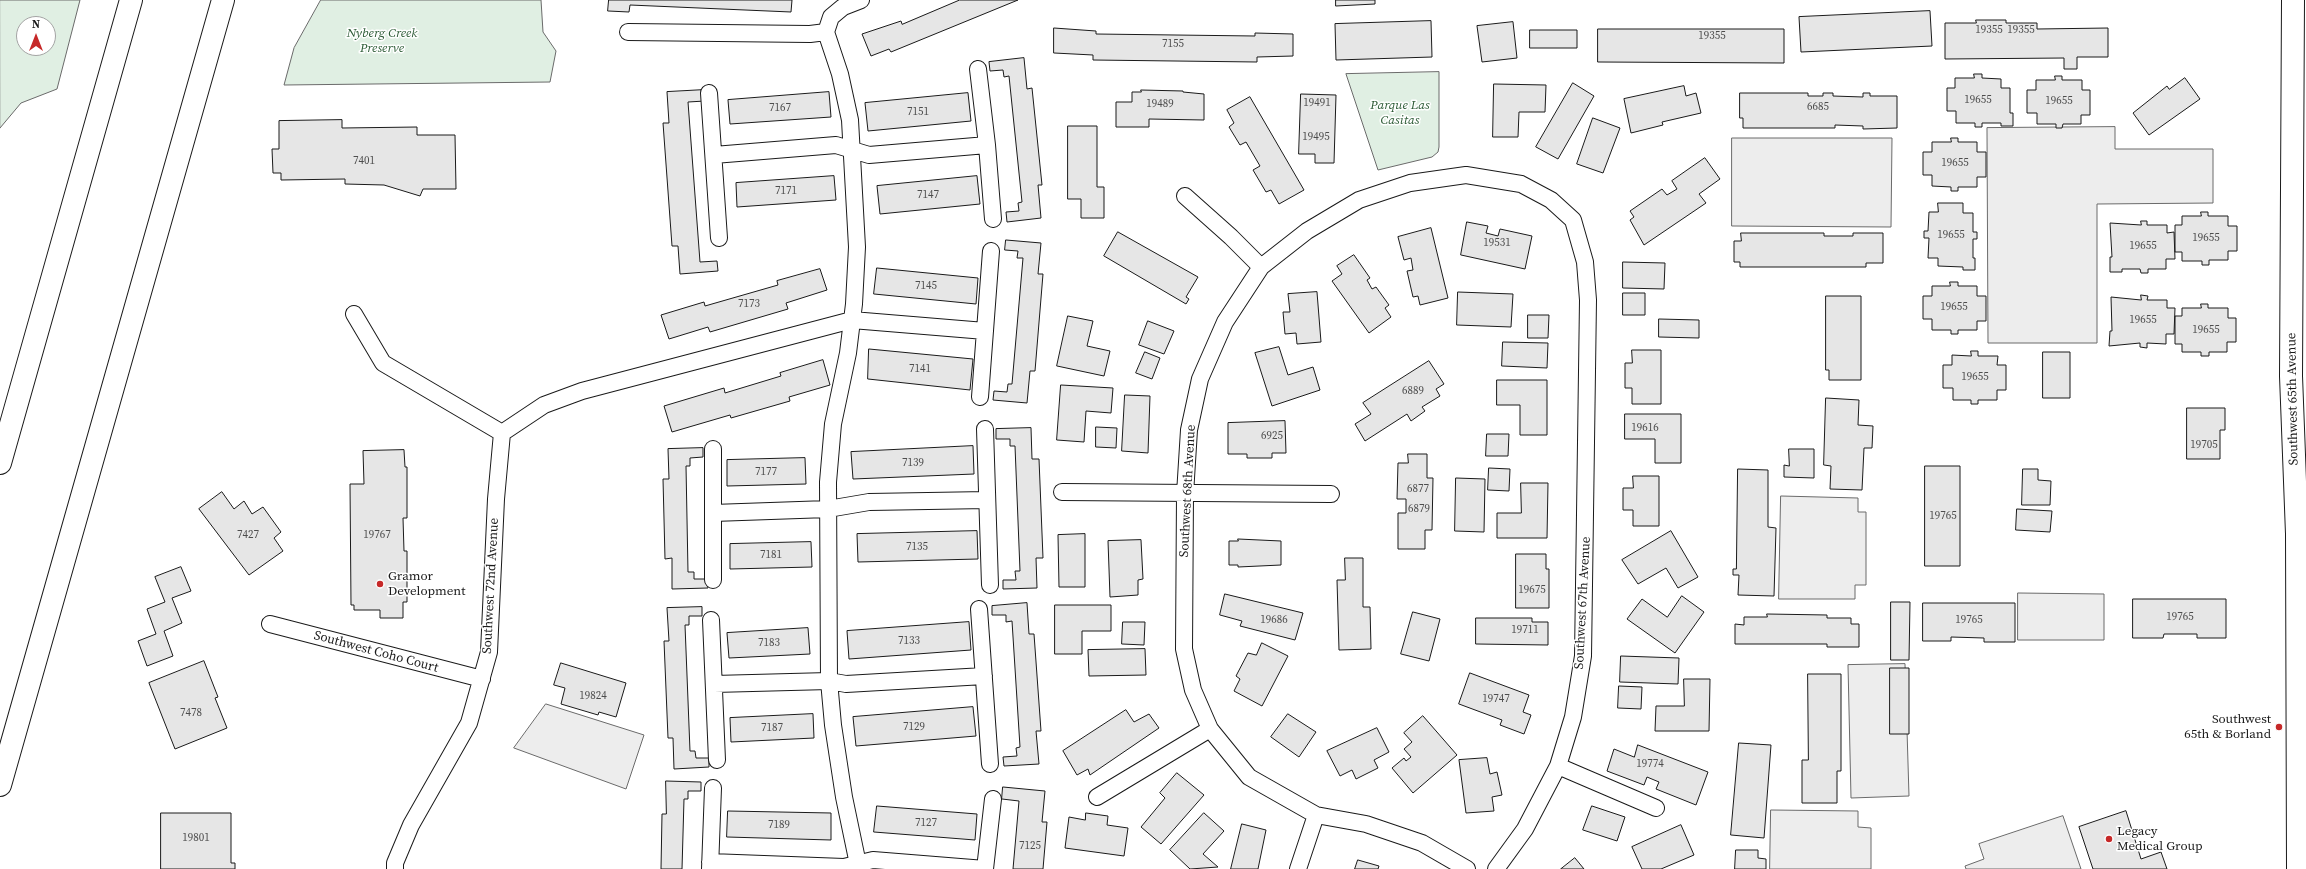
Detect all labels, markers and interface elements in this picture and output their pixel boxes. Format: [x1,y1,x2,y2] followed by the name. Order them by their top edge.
[16,16,56,56] north arrow
[32,17,40,32] text: N
[1975,23,2003,37] house number: 19355
[2007,23,2035,37] house number: 19355
[347,26,417,57] park label: Nyberg Creek Preserve
[1698,29,1726,43] house number: 19355
[1162,37,1184,51] house number: 7155
[1964,93,1992,107] house number: 19655
[2045,94,2073,108] house number: 19655
[1303,96,1331,110] house number: 19491
[1146,97,1174,111] house number: 19489
[1370,98,1430,129] park label: Parque Las Casitas
[1807,100,1829,114] house number: 6685
[769,101,791,115] house number: 7167
[907,105,929,119] house number: 7151
[1302,130,1330,144] house number: 19495
[353,154,375,168] house number: 7401
[1941,156,1969,170] house number: 19655
[775,184,797,198] house number: 7171
[917,188,939,202] house number: 7147
[1937,228,1965,242] house number: 19655
[2192,231,2220,245] house number: 19655
[1483,236,1511,250] house number: 19531
[2129,239,2157,253] house number: 19655
[915,279,937,293] house number: 7145
[738,297,760,311] house number: 7173
[1940,300,1968,314] house number: 19655
[2129,313,2157,327] house number: 19655
[2192,323,2220,337] house number: 19655
[2284,332,2302,466] street label: Southwest 65th Avenue
[909,362,931,376] house number: 7141
[1961,370,1989,384] house number: 19655
[1402,384,1424,398] house number: 6889
[1631,421,1659,435] house number: 19616
[1177,424,1199,558] street label: Southwest 68th Avenue
[1261,429,1283,443] house number: 6925
[2190,438,2218,452] house number: 19705
[902,456,924,470] house number: 7139
[755,465,777,479] house number: 7177
[1407,482,1429,496] house number: 6877
[1408,502,1430,516] house number: 6879
[1929,509,1957,523] house number: 19765
[480,518,502,654] street label: Southwest 72nd Avenue
[237,528,259,542] house number: 7427
[363,528,391,542] house number: 19767
[1572,536,1594,670] street label: Southwest 67th Avenue
[906,540,928,554] house number: 7135
[760,548,782,562] house number: 7181
[388,569,465,600] place label: Gramor Development
[375,579,385,589] marker: Gramor Development
[1518,583,1546,597] house number: 19675
[2166,610,2194,624] house number: 19765
[1260,613,1288,627] house number: 19686
[1955,613,1983,627] house number: 19765
[1511,623,1539,637] house number: 19711
[312,628,440,676] street label: Southwest Coho Court
[898,634,920,648] house number: 7133
[758,636,780,650] house number: 7183
[579,689,607,703] house number: 19824
[1482,692,1510,706] house number: 19747
[180,706,202,720] house number: 7478
[2184,712,2271,743] place label: Southwest 65th & Borland
[903,720,925,734] house number: 7129
[761,721,783,735] house number: 7187
[2274,722,2284,732] marker: Southwest 65th & Borland
[1636,757,1664,771] house number: 19774
[915,816,937,830] house number: 7127
[768,818,790,832] house number: 7189
[2117,824,2202,855] place label: Legacy Medical Group
[182,831,210,845] house number: 19801
[2104,834,2114,844] marker: Legacy Medical Group
[1019,839,1041,853] house number: 7125

